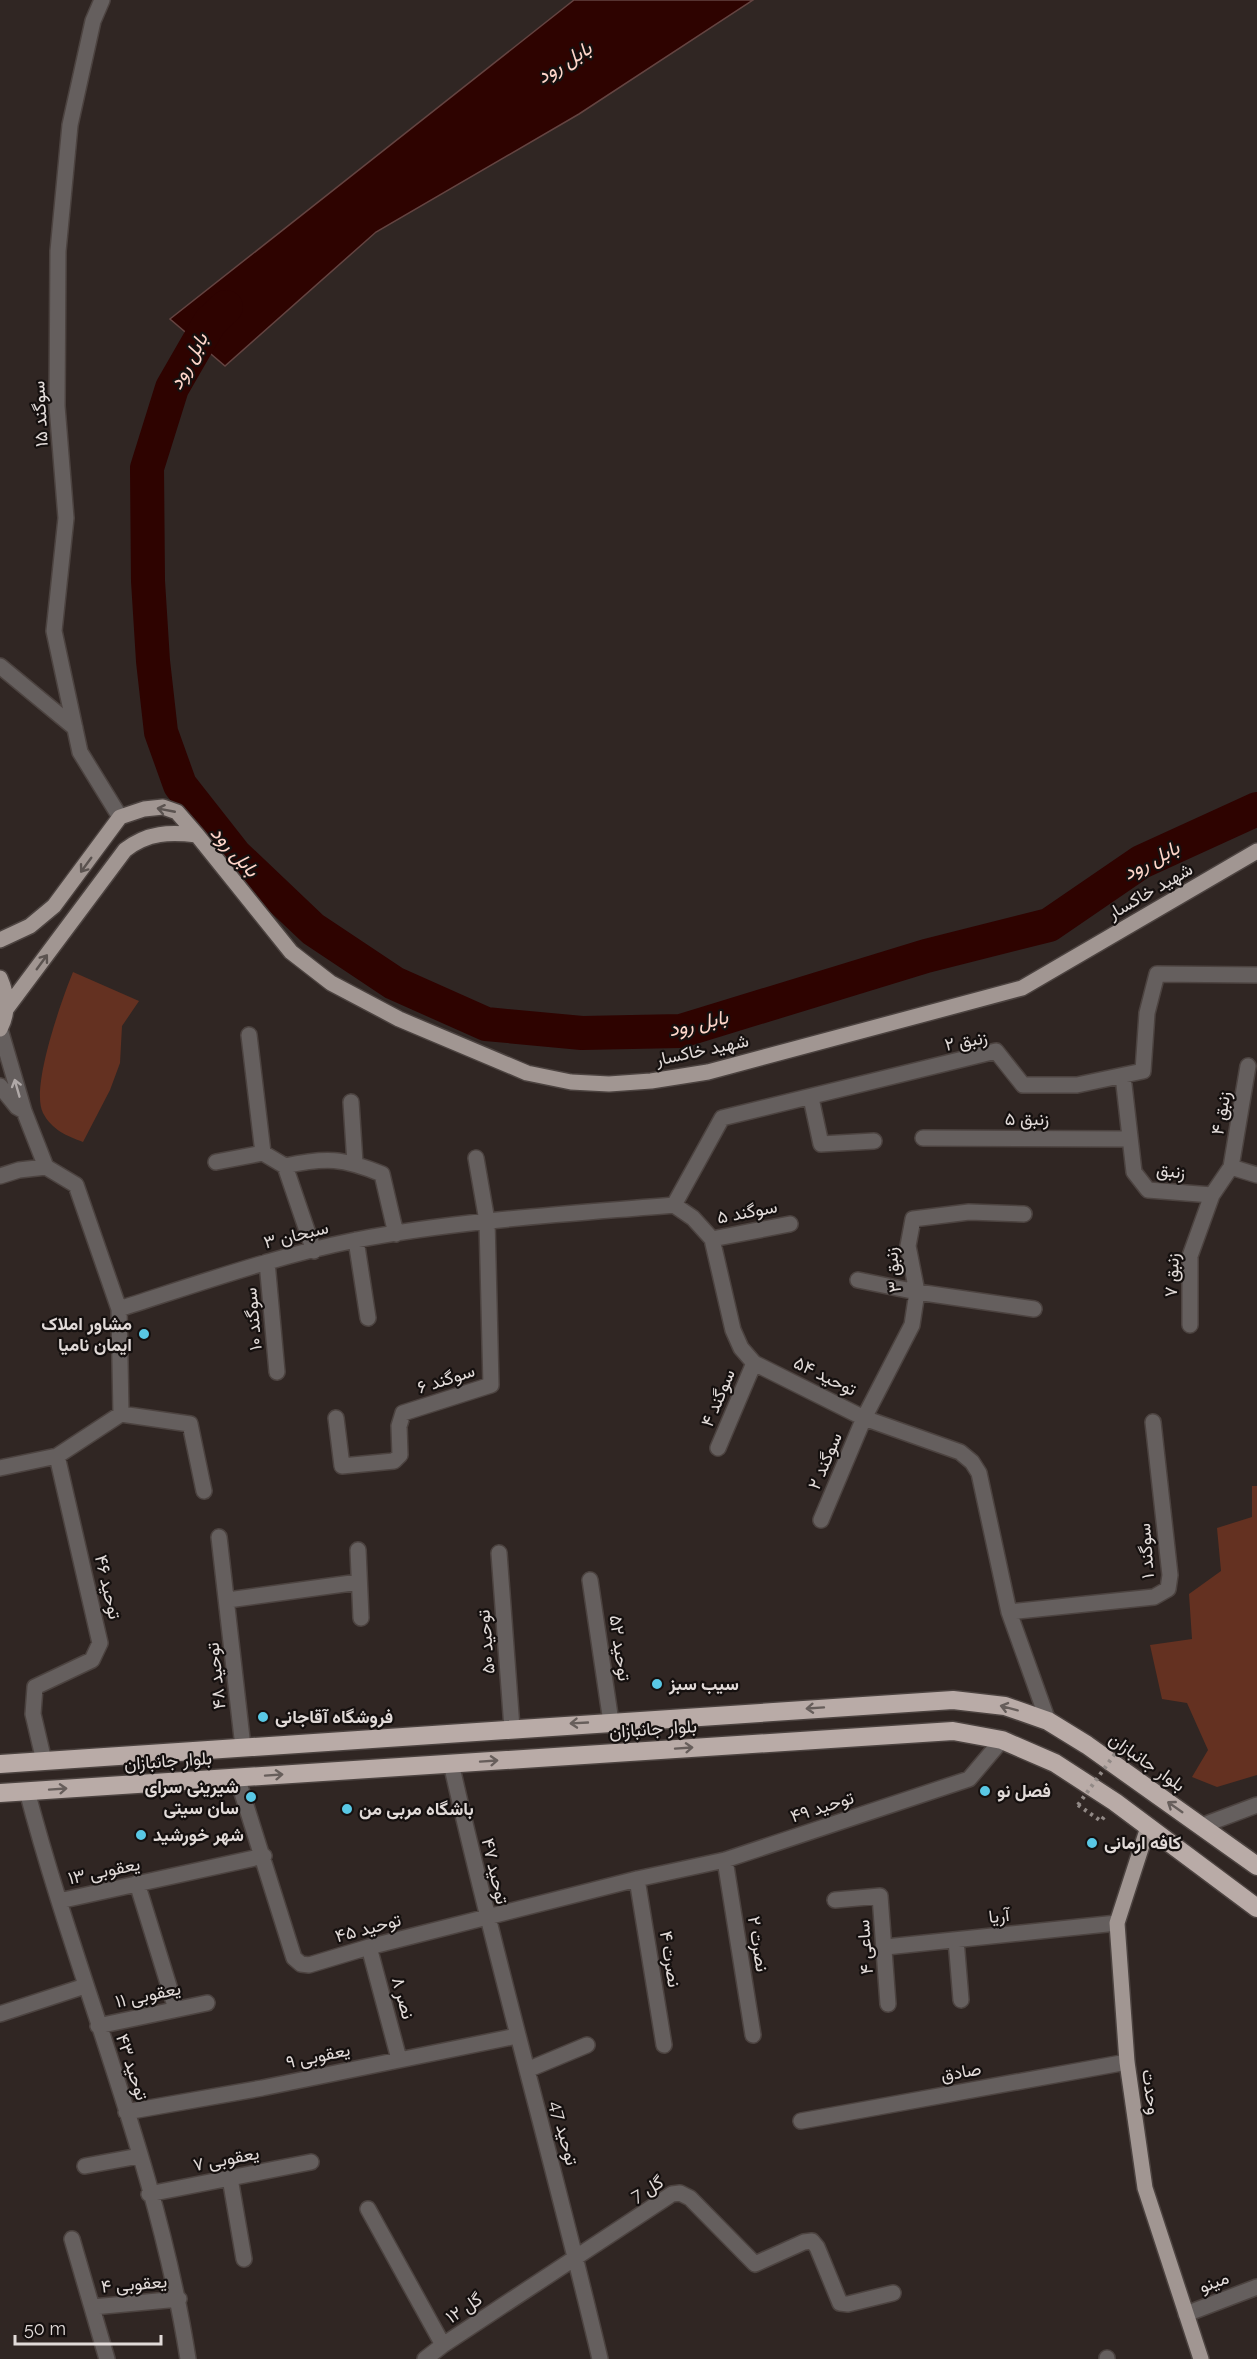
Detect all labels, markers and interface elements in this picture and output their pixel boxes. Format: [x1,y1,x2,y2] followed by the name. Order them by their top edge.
[532,35,597,89] water label: بابل رود
[163,328,214,394] water label: بابل رود
[27,380,53,448] street label: سوگند ۱۵
[157,804,176,815] one-way arrow
[205,821,265,883] water label: بابل رود
[1119,835,1185,886] water label: بابل رود
[79,856,92,872] one-way arrow
[1103,858,1197,925] street label: شهید خاکسار
[36,954,49,970] one-way arrow
[666,1004,731,1042] water label: بابل رود
[943,1026,989,1056] street label: زنبق ۲
[652,1029,751,1071] street label: شهید خاکسار
[11,1079,22,1098] one-way arrow
[1206,1089,1236,1137] street label: زنبق ۴
[1005,1108,1049,1130] street label: زنبق ۵
[1155,1158,1187,1184] street label: زنبق
[715,1195,779,1229] street label: سوگند ۵
[261,1216,330,1253] street label: سبحان ۳
[880,1246,906,1294] street label: زنبق ۳
[1160,1252,1184,1298] street label: زنبق ۷
[239,1287,267,1351] street label: سوگند ۱۰
[41,1313,132,1356] place label: مشاور املاک ایمان نامیا
[137,1327,151,1341] marker: مشاور املاک ایمان نامیا
[790,1351,860,1401] street label: توحید ۵۴
[414,1359,478,1399] street label: سوگند ۶
[696,1366,740,1430] street label: سوگند ۴
[803,1429,847,1493] street label: سوگند ۲
[1133,1522,1159,1580] street label: سوگند ۱
[90,1553,126,1621] street label: توحید ۴۶
[472,1609,500,1675] street label: توحید ۵۰
[604,1614,636,1682] street label: توحید ۵۲
[202,1641,230,1711] street label: توحید ۴۸
[668,1673,739,1695] place label: سیب سبز
[650,1677,664,1691] marker: سیب سبز
[1000,1702,1019,1713] one-way arrow
[806,1703,826,1714] one-way arrow
[275,1706,393,1728] place label: فروشگاه آقاجانی
[256,1710,270,1724] marker: فروشگاه آقاجانی
[608,1715,698,1743] street label: بلوار جانبازان
[569,1718,589,1729] one-way arrow
[1105,1728,1189,1796] street label: بلوار جانبازان
[674,1743,694,1754] one-way arrow
[123,1747,213,1775] street label: بلوار جانبازان
[479,1755,499,1766] one-way arrow
[263,1769,283,1780] one-way arrow
[144,1776,239,1819] place label: شیرینی سرای سان سیتی
[997,1780,1051,1802] place label: فصل نو
[48,1783,68,1794] one-way arrow
[978,1784,992,1798] marker: فصل نو
[788,1786,856,1828] street label: توحید ۴۹
[244,1790,258,1804] marker: شیرینی سرای سان سیتی
[359,1798,474,1820] place label: باشگاه مربی من
[1168,1801,1184,1813] one-way arrow
[340,1802,354,1816] marker: باشگاه مربی من
[153,1824,244,1846] place label: شهر خورشید
[134,1828,148,1842] marker: شهر خورشید
[1104,1832,1181,1854] place label: کافه ارمانی
[477,1836,513,1906] street label: توحید ۴۷
[1085,1836,1099,1850] marker: کافه ارمانی
[66,1853,142,1889] street label: یعقوبی ۱۳
[988,1904,1012,1928] street label: آریا
[333,1909,403,1947] street label: توحید ۴۵
[743,1915,773,1973] street label: نصرت ۲
[852,1919,878,1975] street label: ساعی ۴
[655,1929,685,1989] street label: نصرت ۴
[387,1974,419,2022] street label: نصر ۸
[113,1977,183,2013] street label: یعقوبی ۱۱
[111,2031,153,2103] street label: توحید ۴۳
[284,2039,352,2073] street label: یعقوبی ۹
[939,2058,983,2085] street label: صادق
[1137,2068,1165,2116] street label: وحدت
[545,2098,583,2168] street label: توحید 47
[191,2142,261,2176] street label: یعقوبی ۷
[627,2171,667,2207] street label: گل 7
[1196,2266,1232,2298] street label: مینو
[100,2270,168,2298] street label: یعقوبی ۴
[442,2288,486,2328] street label: گل ۱۲
[15,2308,160,2346] scale bar
[24,2318,66,2339] text: 50 m

